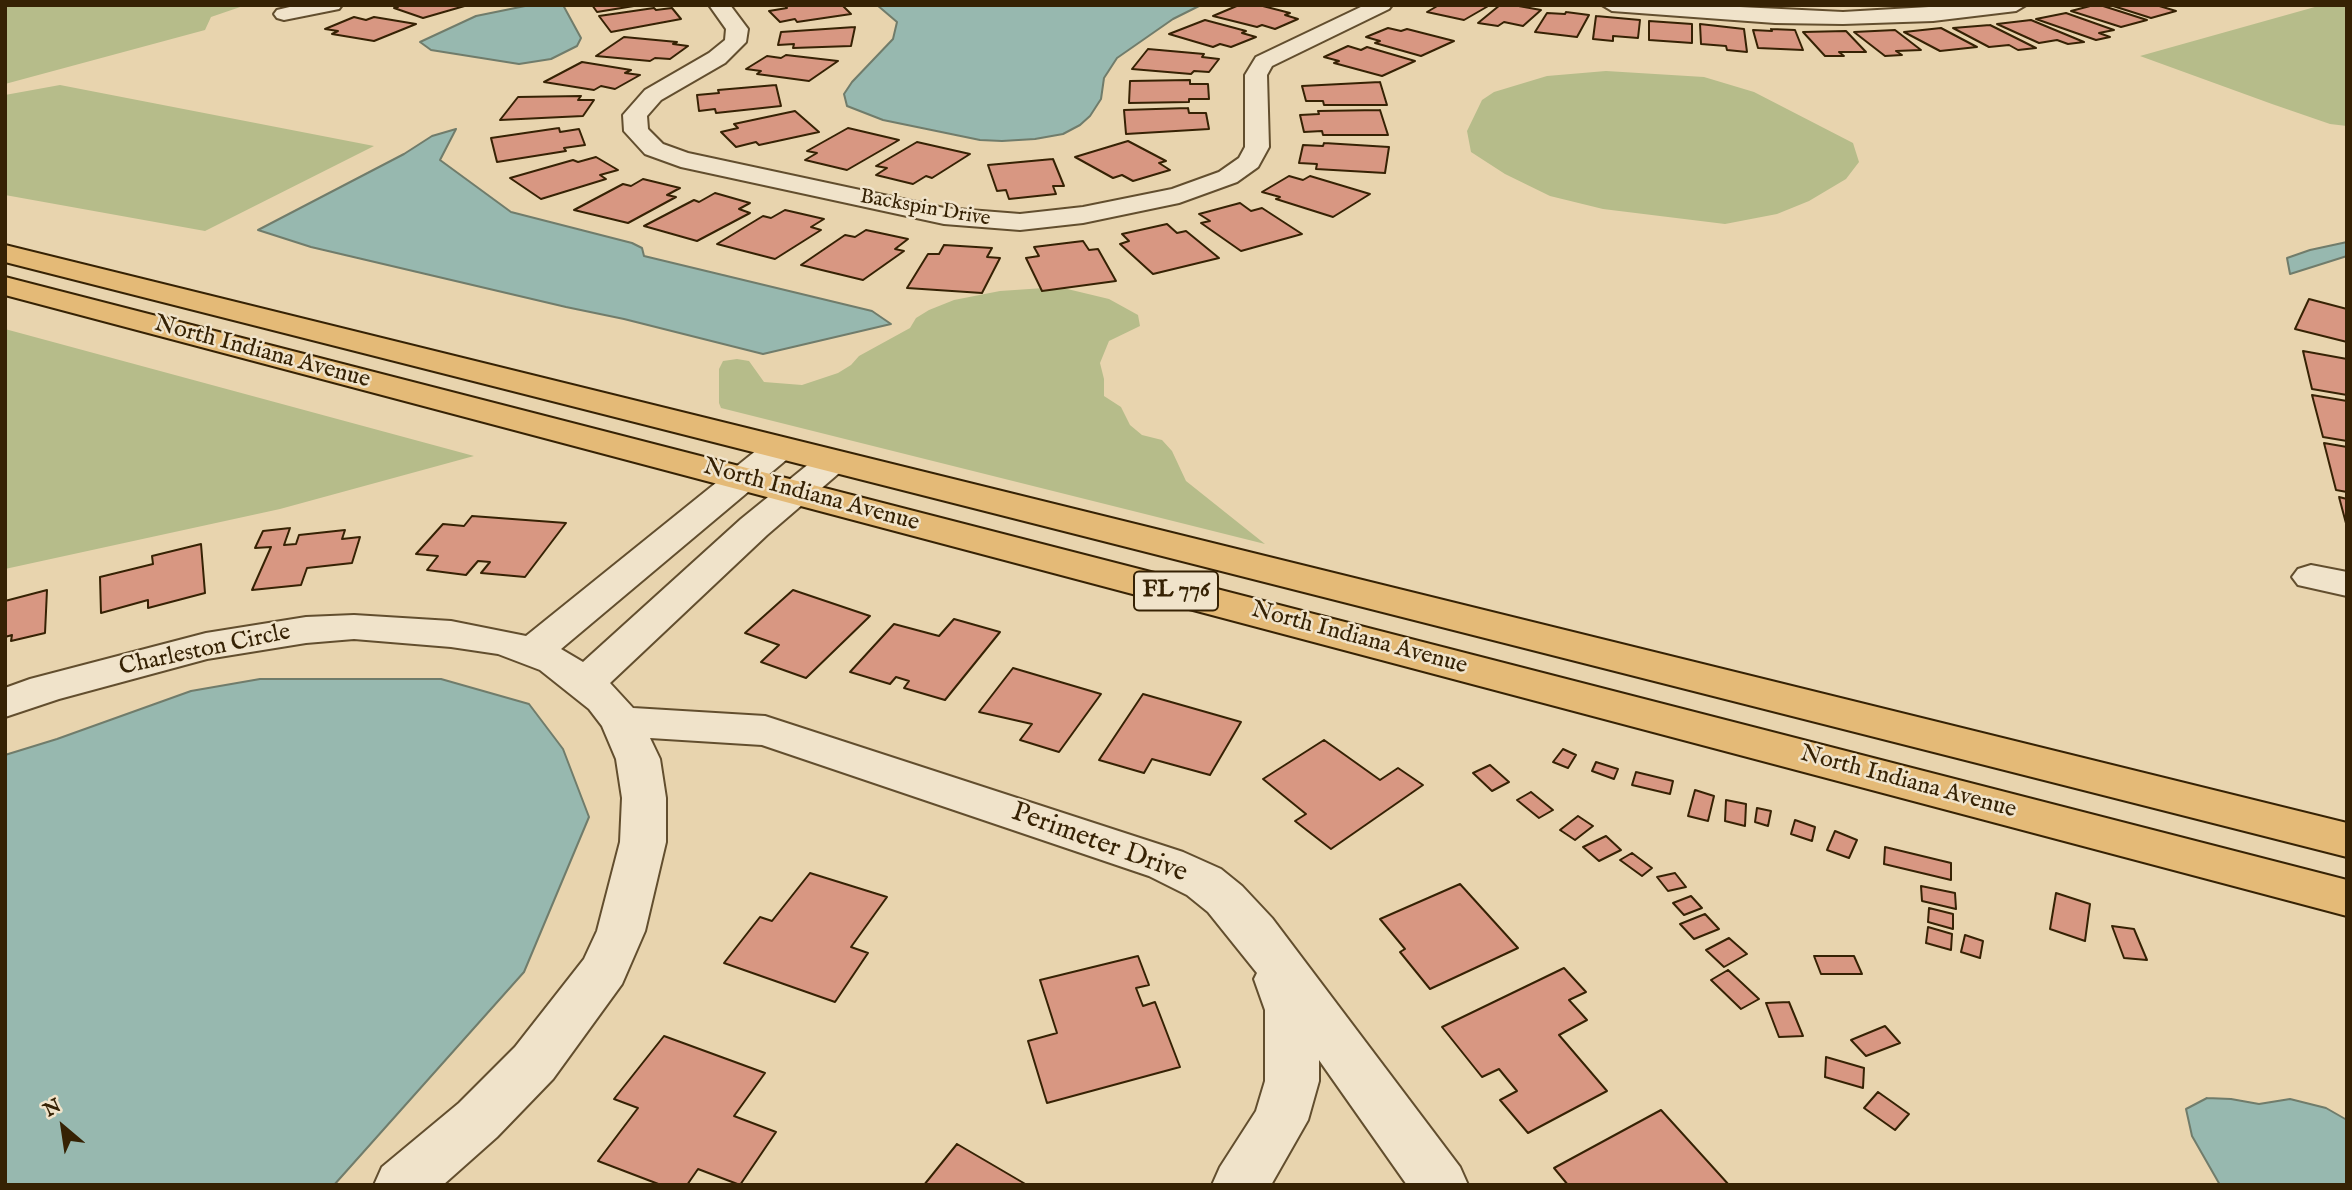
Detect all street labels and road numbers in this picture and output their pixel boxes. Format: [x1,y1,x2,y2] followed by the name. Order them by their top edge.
[858,185,992,233] street label: Backspin Drive
[151,310,373,396] street label: North Indiana Avenue
[700,453,922,539] street label: North Indiana Avenue
[1134,572,1218,610] road number: FL 776
[1248,596,1470,682] street label: North Indiana Avenue
[117,619,293,683] street label: Charleston Circle
[1797,740,2019,826] street label: North Indiana Avenue
[1006,797,1192,891] street label: Perimeter Drive

